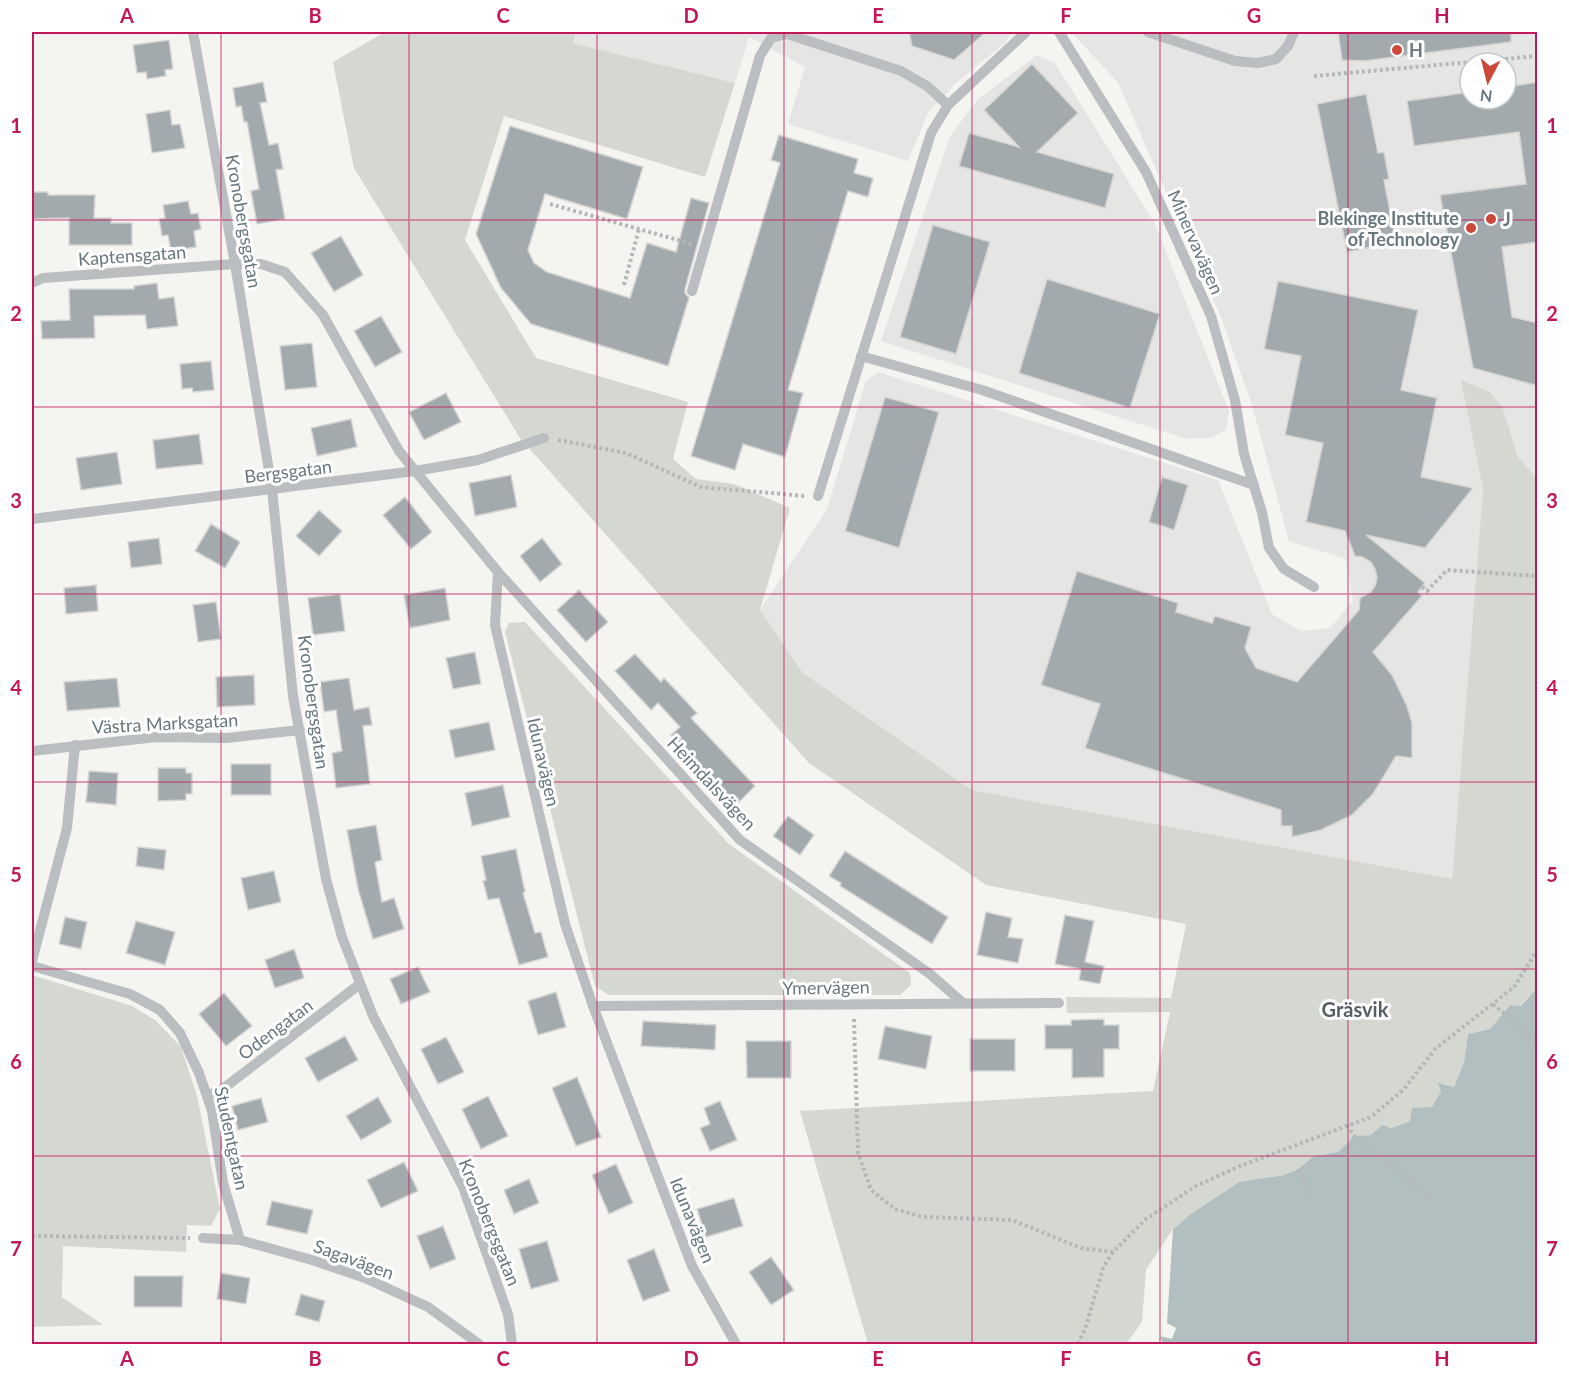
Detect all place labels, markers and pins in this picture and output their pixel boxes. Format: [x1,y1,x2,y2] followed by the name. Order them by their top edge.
[1409,39,1423,61] place label: H
[1390,43,1404,57] marker: H
[1318,207,1460,250] place label: Blekinge Institute of Technology
[1503,208,1511,230] place label: J
[1484,212,1498,226] marker: J
[1464,221,1478,235] marker: Blekinge Institute of Technology

